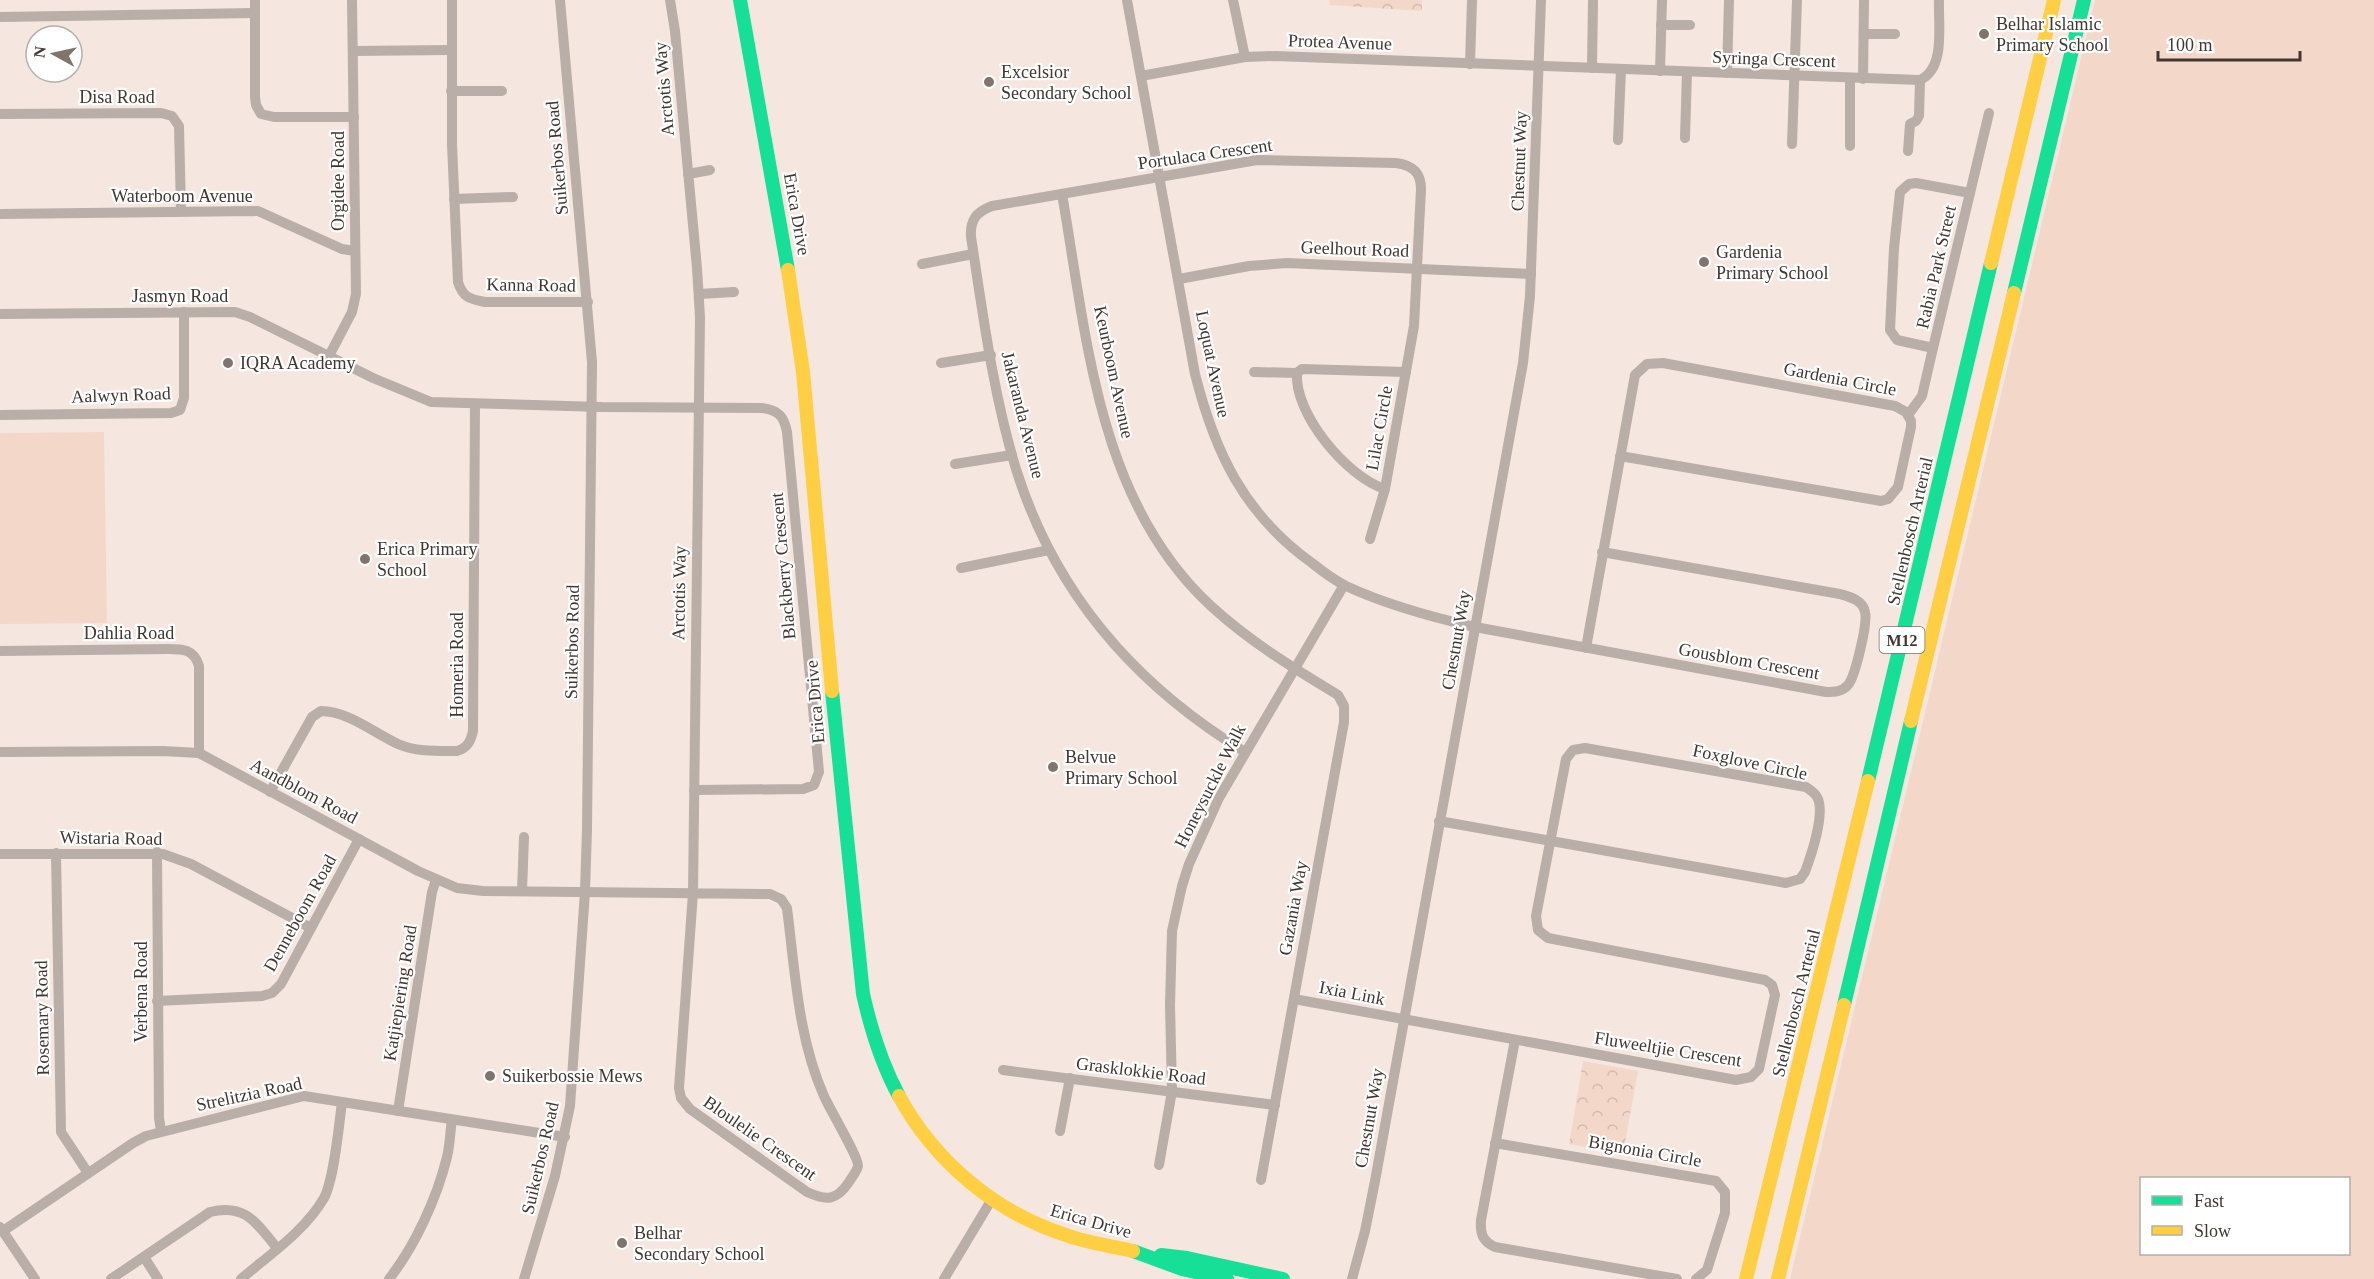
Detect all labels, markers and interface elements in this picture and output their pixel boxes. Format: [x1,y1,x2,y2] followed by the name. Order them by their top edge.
[1996,14,2109,55] place label: Belhar Islamic Primary School
[24,24,84,84] north arrow
[2158,24,2300,62] scale bar
[1977,27,1991,41] marker: Belhar Islamic Primary School
[1288,30,1392,54] street label: Protea Avenue
[2167,35,2213,55] text: 100 m
[650,41,678,137] street label: Arctotis Way
[30,45,49,59] text: N
[1712,47,1836,71] street label: Syringa Crescent
[1001,62,1131,103] place label: Excelsior Secondary School
[982,75,996,89] marker: Excelsior Secondary School
[79,87,155,107] street label: Disa Road
[542,100,572,216] street label: Suikerbos Road
[1507,110,1531,212] street label: Chestnut Way
[328,131,348,231] street label: Orgidee Road
[1137,135,1273,173] street label: Portulaca Crescent
[780,171,814,257] street label: Erica Drive
[111,186,253,206] street label: Waterboom Avenue
[1912,203,1960,331] street label: Rabia Park Street
[1300,237,1410,261] street label: Geelhout Road
[1716,242,1829,283] place label: Gardenia Primary School
[1697,255,1711,269] marker: Gardenia Primary School
[486,274,576,296] street label: Kanna Road
[132,286,228,306] street label: Jasmyn Road
[1090,304,1138,440] street label: Keurboom Avenue
[1192,309,1234,419] street label: Loquat Avenue
[998,349,1048,481] street label: Jakaranda Avenue
[240,353,355,373] place label: IQRA Academy
[221,356,235,370] marker: IQRA Academy
[1782,358,1898,400] street label: Gardenia Circle
[71,383,171,407] street label: Aalwyn Road
[1362,384,1396,472] street label: Lilac Circle
[1883,455,1937,607] street label: Stellenbosch Arterial
[767,492,799,640] street label: Blackberry Crescent
[377,539,477,580] place label: Erica Primary School
[668,545,690,641] street label: Arctotis Way
[358,552,372,566] marker: Erica Primary School
[561,585,583,699] street label: Suikerbos Road
[1437,589,1475,691] street label: Chestnut Way
[447,612,467,718] street label: Homeria Road
[84,623,174,643] street label: Dahlia Road
[1880,627,1924,653] road number: M12
[1677,639,1821,683] street label: Gousblom Crescent
[801,660,829,744] street label: Erica Drive
[1170,721,1250,851] street label: Honeysuckle Walk
[1691,740,1809,784] street label: Foxglove Circle
[1065,747,1178,788] place label: Belvue Primary School
[247,754,361,828] street label: Aandblom Road
[1046,760,1060,774] marker: Belvue Primary School
[59,827,163,849] street label: Wistaria Road
[260,851,340,975] street label: Denneboom Road
[1275,859,1311,957] street label: Gazania Way
[379,924,421,1062] street label: Katjiepiering Road
[1768,927,1824,1079] street label: Stellenbosch Arterial
[131,941,151,1043] street label: Verbena Road
[31,960,53,1076] street label: Rosemary Road
[1317,977,1387,1009] street label: Ixia Link
[1593,1028,1743,1070] street label: Fluweeltjie Crescent
[1075,1053,1207,1089] street label: Grasklokkie Road
[502,1066,643,1086] place label: Suikerbossie Mews
[1350,1067,1388,1169] street label: Chestnut Way
[483,1069,497,1083] marker: Suikerbossie Mews
[194,1073,304,1115] street label: Strelitzia Road
[700,1092,820,1184] street label: Bloulelie Crescent
[517,1100,563,1216] street label: Suikerbos Road
[1587,1131,1703,1171] street label: Bignonia Circle
[2140,1177,2350,1255] legend
[2194,1191,2224,1211] text: Fast
[1048,1200,1134,1242] street label: Erica Drive
[2194,1221,2231,1241] text: Slow
[634,1223,764,1264] place label: Belhar Secondary School
[615,1236,629,1250] marker: Belhar Secondary School

